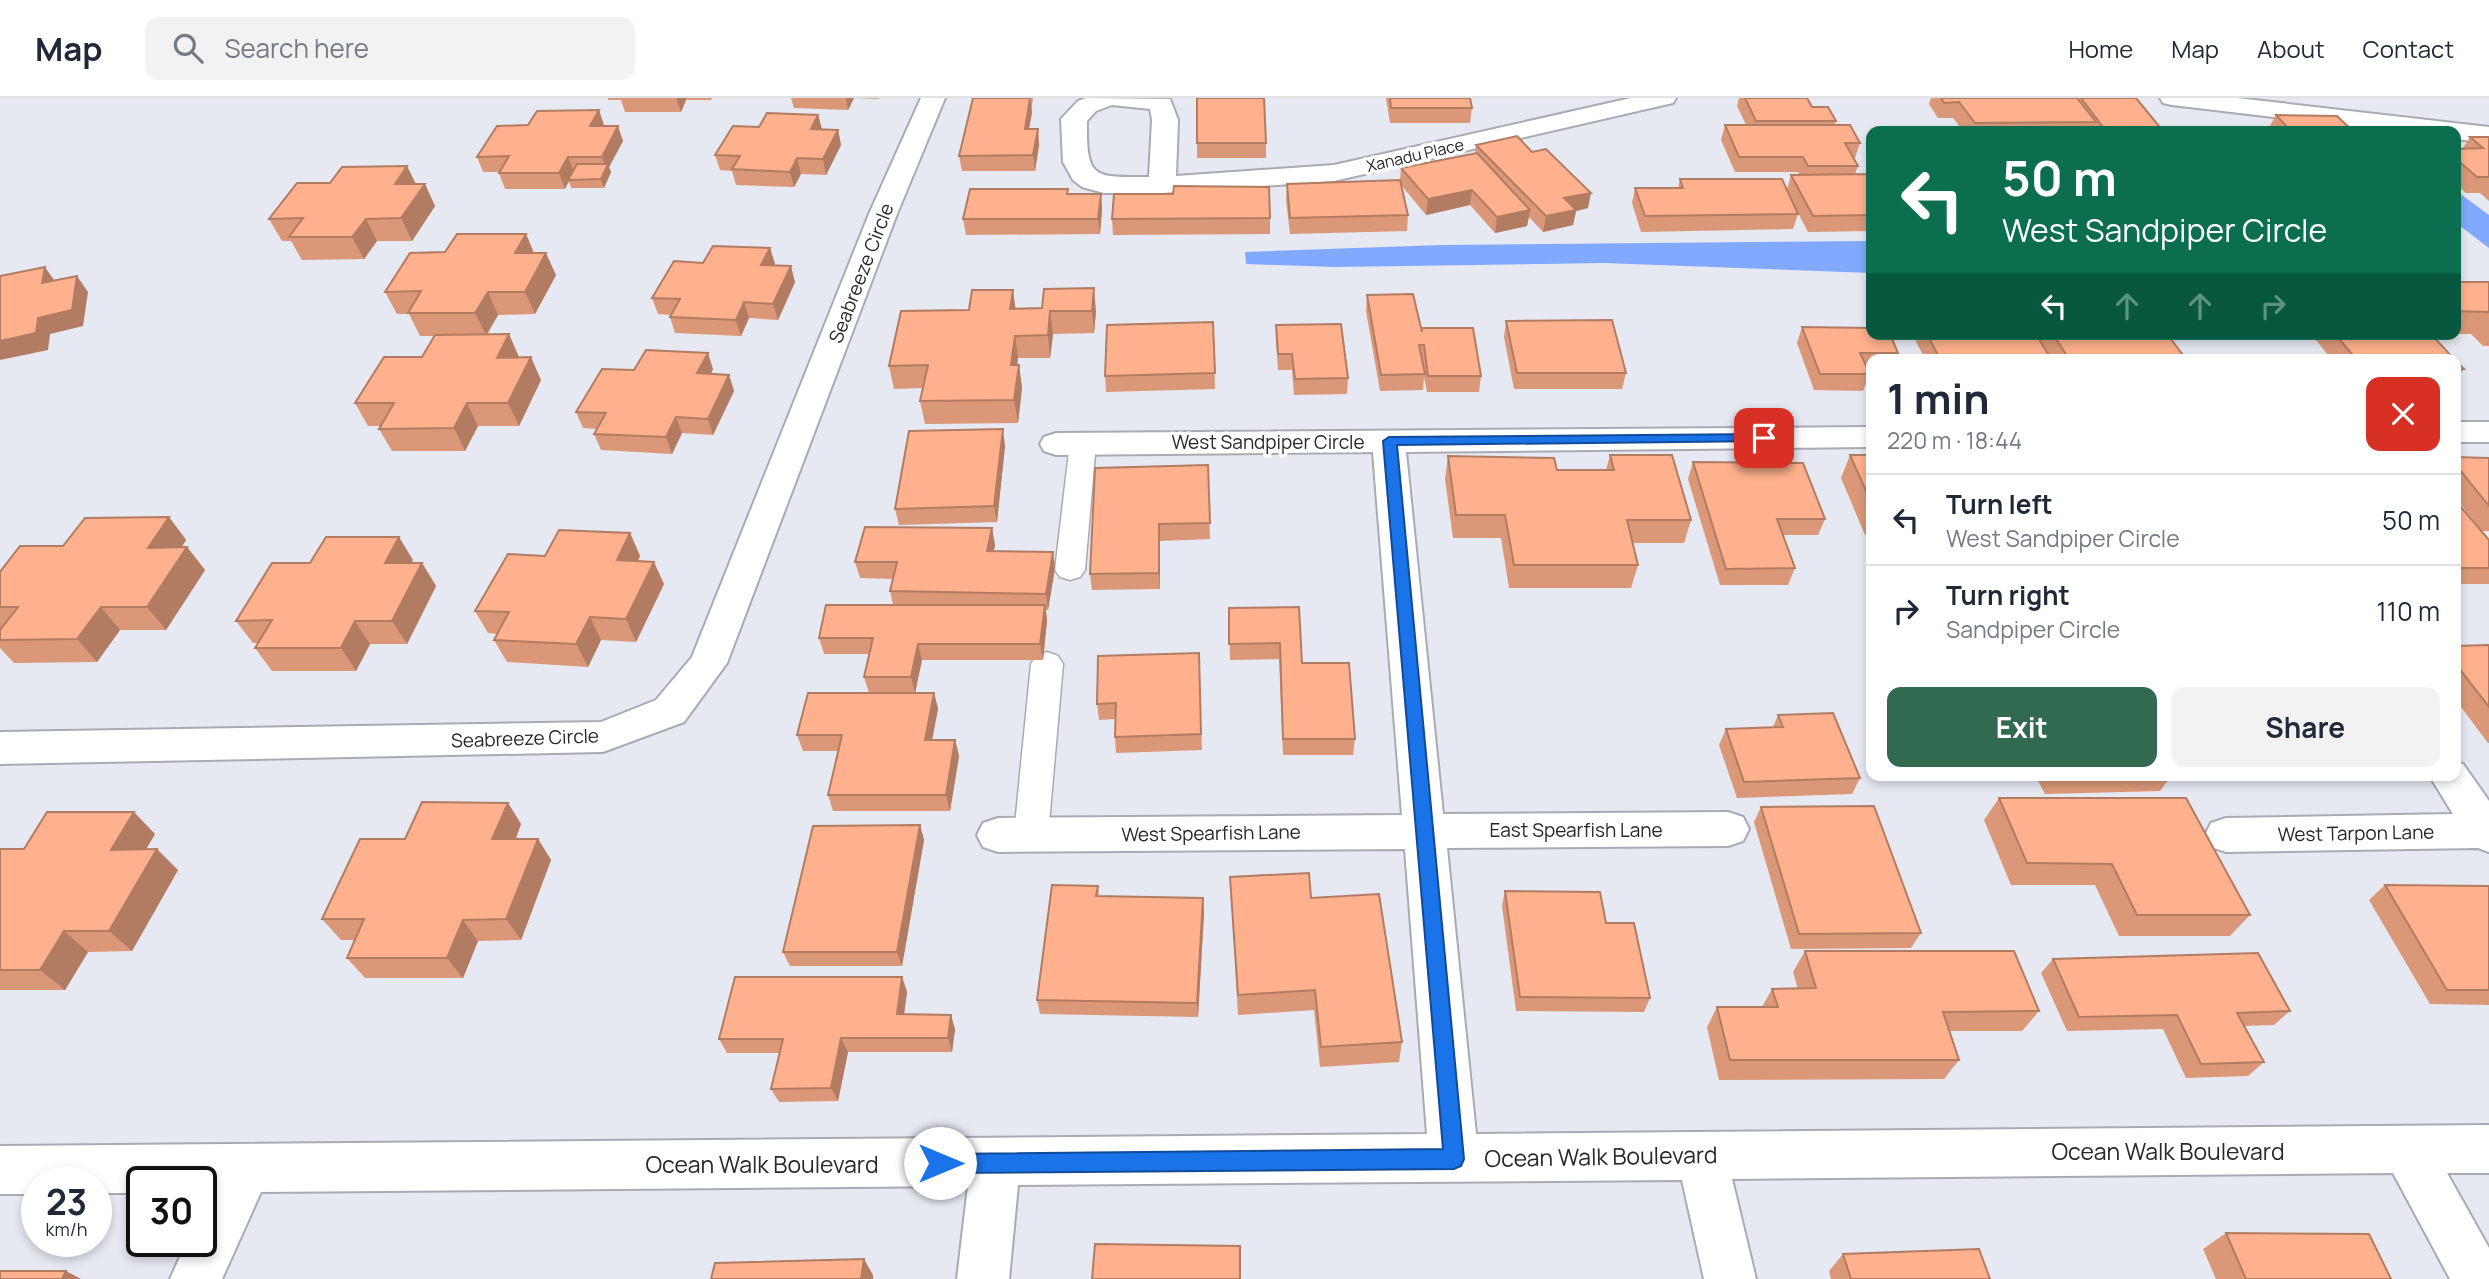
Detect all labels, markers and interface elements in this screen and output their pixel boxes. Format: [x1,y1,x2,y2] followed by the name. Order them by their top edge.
[145,17,635,80] search box
[35,26,103,71] text: Map
[169,29,207,67] icon: search
[225,30,369,66] text: Search here
[2068,32,2133,65] text: Home
[2171,32,2219,65] text: Map
[2257,32,2325,65] text: About
[2363,32,2454,65] text: Contact
[1364,133,1466,177] street label: Xanadu Place
[2002,144,2117,211] text: 50 m
[1887,154,1978,245] icon: left
[822,199,900,347] street label: Seabreeze Circle
[2002,208,2327,252] text: West Sandpiper Circle
[2035,287,2073,325] icon: left
[2108,287,2146,325] icon: ahead
[2181,287,2219,325] icon: ahead
[2254,287,2292,325] icon: right
[1887,369,1990,427] text: 1 min
[2366,377,2440,451] button: close
[1734,408,1794,468] pin
[1745,419,1783,457] icon: arrive
[1887,424,2022,456] text: 220 m · 18:44
[1171,429,1365,455] street label: West Sandpiper Circle
[1946,486,2053,522] text: Turn left
[1887,501,1925,539] icon: left
[2382,502,2440,538] text: 50 m
[1946,522,2180,554] text: West Sandpiper Circle
[1946,577,2070,613] text: Turn right
[1887,592,1925,630] icon: right
[2377,593,2440,629] text: 110 m
[1946,613,2120,645] text: Sandpiper Circle
[1887,687,2157,767] button: Exit
[2171,687,2440,767] button: Share
[451,722,599,754] street label: Seabreeze Circle
[1489,817,1663,843] street label: East Spearfish Lane
[1121,818,1301,848] street label: West Spearfish Lane
[2277,819,2435,847] street label: West Tarpon Lane
[903,1126,977,1200] position arrow
[2051,1135,2285,1167] street label: Ocean Walk Boulevard
[1484,1138,1718,1174] street label: Ocean Walk Boulevard
[645,1148,879,1180] street label: Ocean Walk Boulevard
[126,1166,217,1257] speed limit sign: 30
[46,1178,87,1226] text: 23
[46,1217,87,1241] text: km/h

